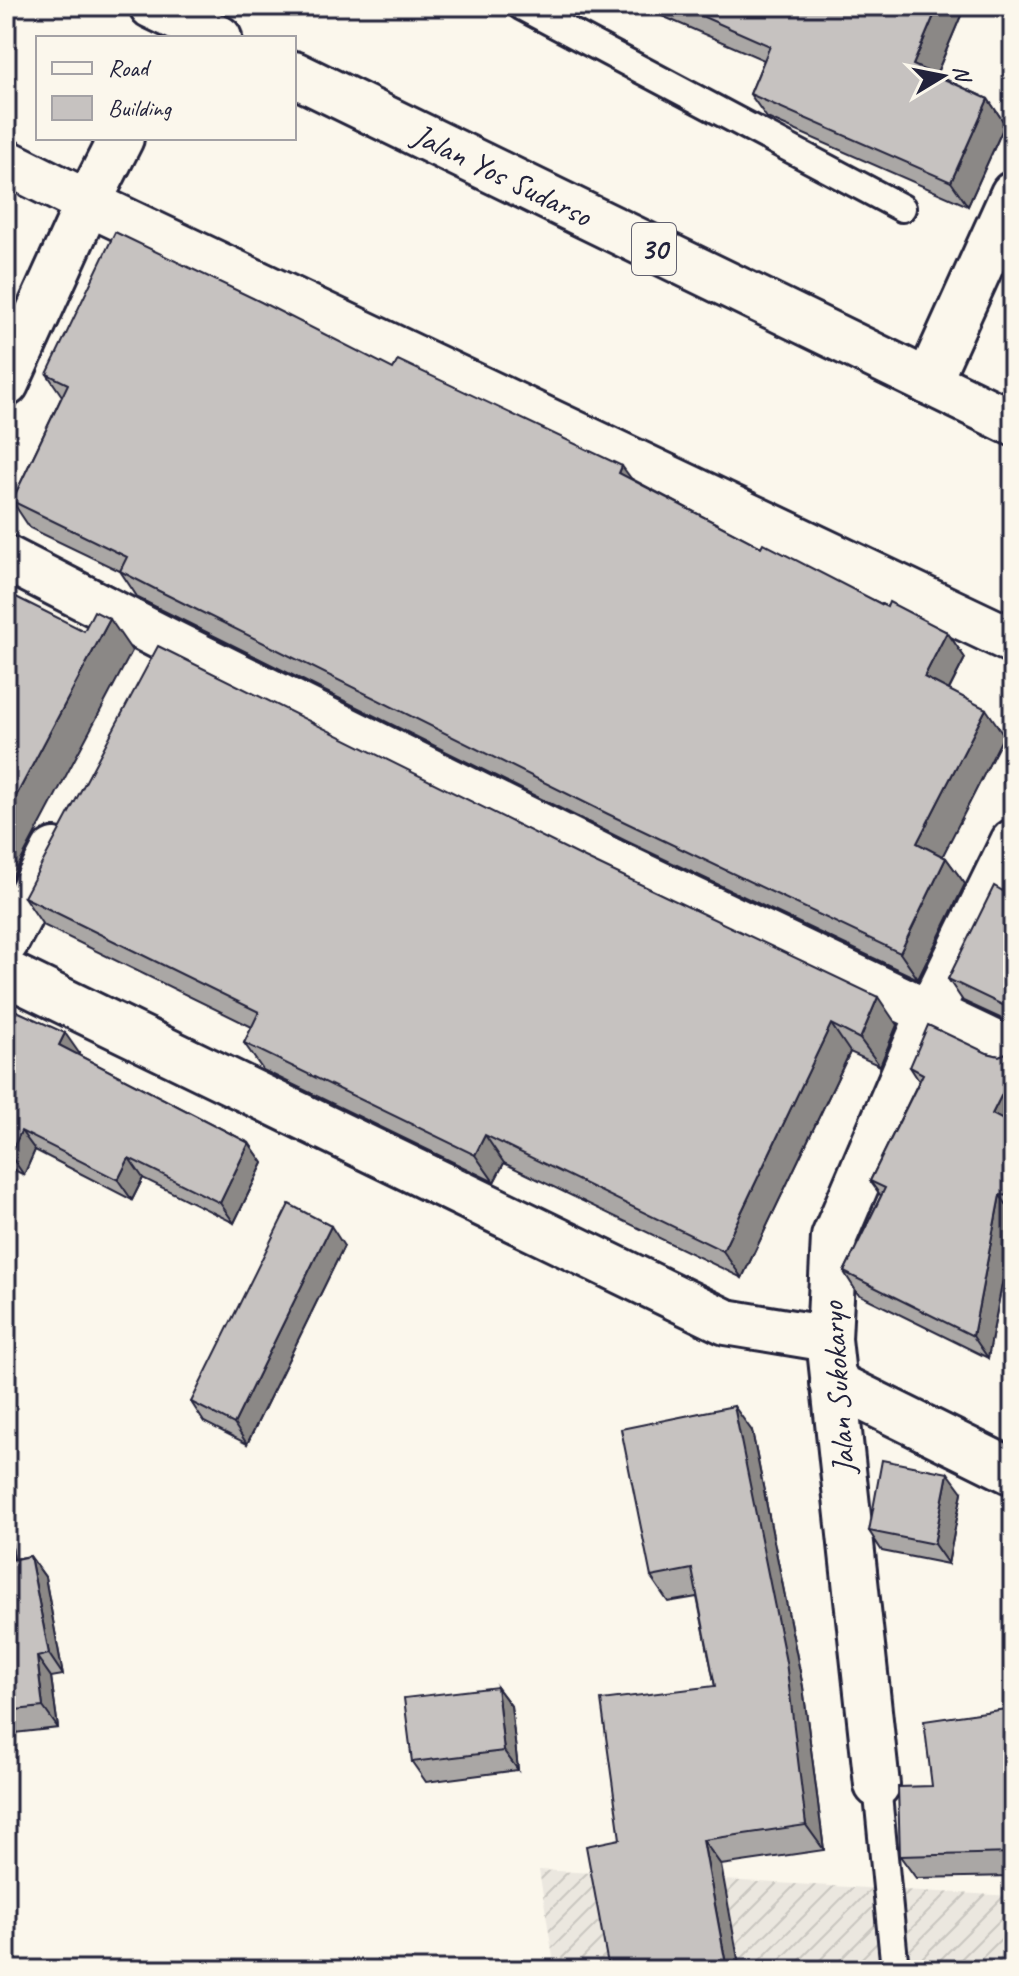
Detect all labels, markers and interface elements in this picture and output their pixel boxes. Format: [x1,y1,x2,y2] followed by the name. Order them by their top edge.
[36,36,296,140] legend
[903,36,983,116] north arrow
[108,53,152,83] text: Road
[947,64,977,85] text: N
[108,93,173,123] text: Building
[404,113,600,237] street label: Jalan Yos Sudarso
[632,223,676,275] road number: 30
[811,1299,865,1477] street label: Jalan Sukokaryo

